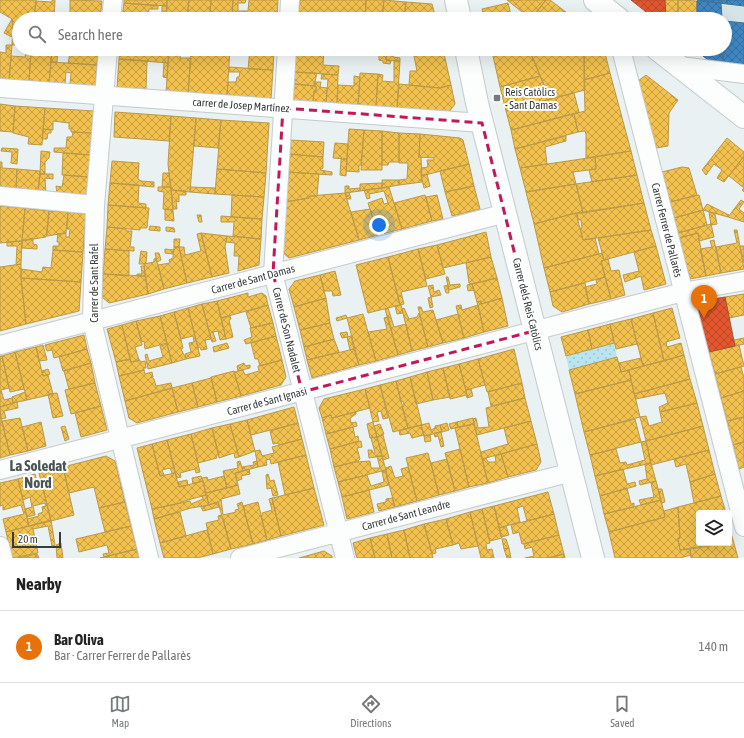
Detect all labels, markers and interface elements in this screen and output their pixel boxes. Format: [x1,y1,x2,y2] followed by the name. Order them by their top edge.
[12,12,732,56] search box
[26,23,48,45] icon: search
[58,26,123,43] text: Search here
[505,86,557,111] place label: Reis Catòlics - Sant Damas
[492,93,502,103] marker: Reis Catòlics - Sant Damas
[192,96,290,114] street label: carrer de Josep Martínez
[649,182,685,279] street label: Carrer Ferrer de Pallarès
[369,215,389,235] your location
[88,243,100,323] street label: Carrer de Sant Rafel
[511,256,545,352] street label: Carrer dels Reis Catòlics
[210,262,296,296] street label: Carrer de Sant Damas
[691,285,717,318] pin: 1
[271,286,303,374] street label: Carrer de Son Nadalet
[226,385,308,417] street label: Carrer de Sant Ignasi
[9,457,67,491] district label: La Soledat Nord
[361,497,451,533] street label: Carrer de Sant Leandre
[696,510,732,546] map controls
[696,510,732,546] button: layers
[12,530,61,549] scale bar
[18,533,38,545] text: 20 m
[16,574,62,594] text: Nearby
[54,631,104,648] text: Bar Oliva
[26,639,32,654] text: 1
[699,639,728,654] text: 140 m
[54,648,191,663] text: Bar · Carrer Ferrer de Pallarès
[109,693,131,729] tab: Map
[350,693,391,729] tab: Directions
[610,693,635,729] tab: Saved

